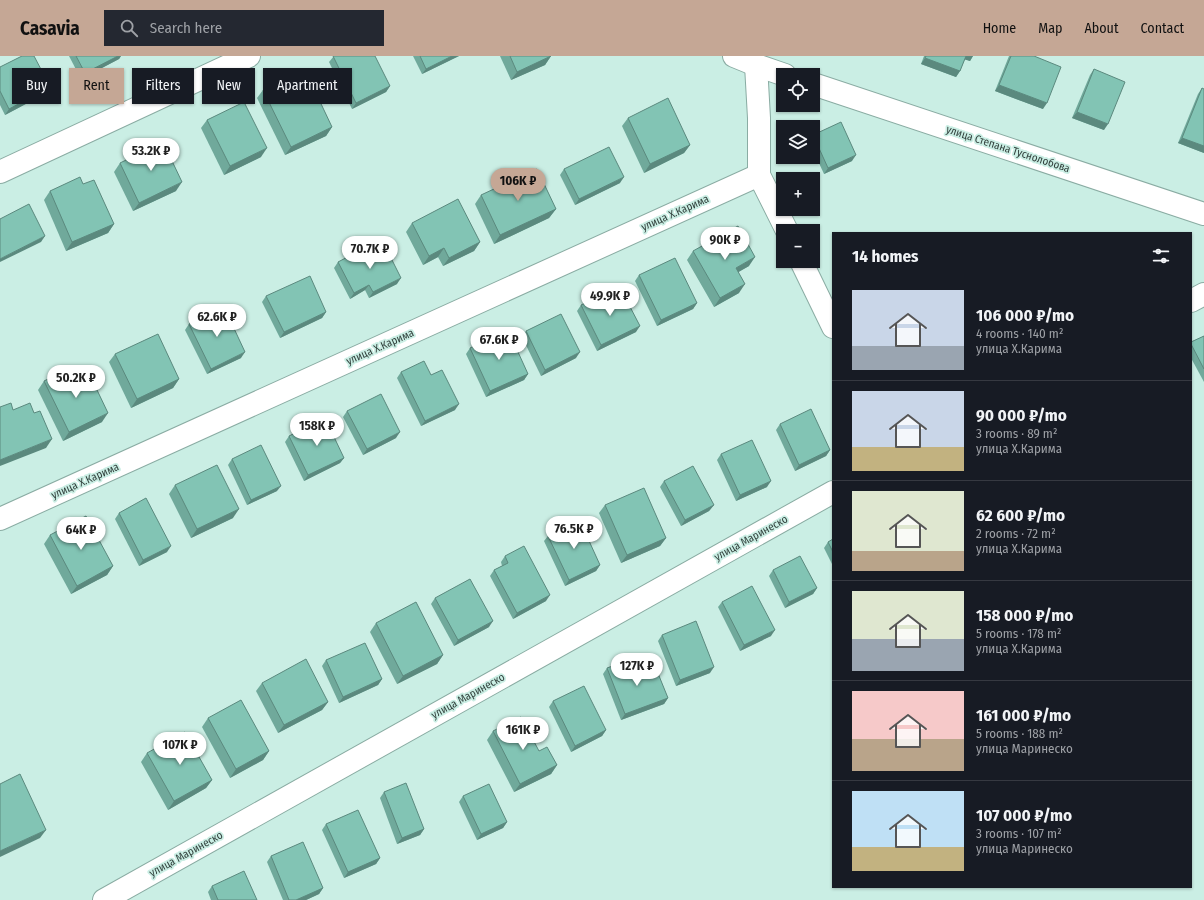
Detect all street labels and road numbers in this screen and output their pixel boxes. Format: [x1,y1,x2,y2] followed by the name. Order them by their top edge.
[944,123,1072,175] street label: улица Степана Туснолобова
[639,192,711,234] street label: улица Х.Карима
[344,326,416,368] street label: улица Х.Карима
[49,460,121,502] street label: улица Х.Карима
[712,512,790,564] street label: улица Маринеско
[429,670,507,722] street label: улица Маринеско
[147,828,225,880] street label: улица Маринеско

